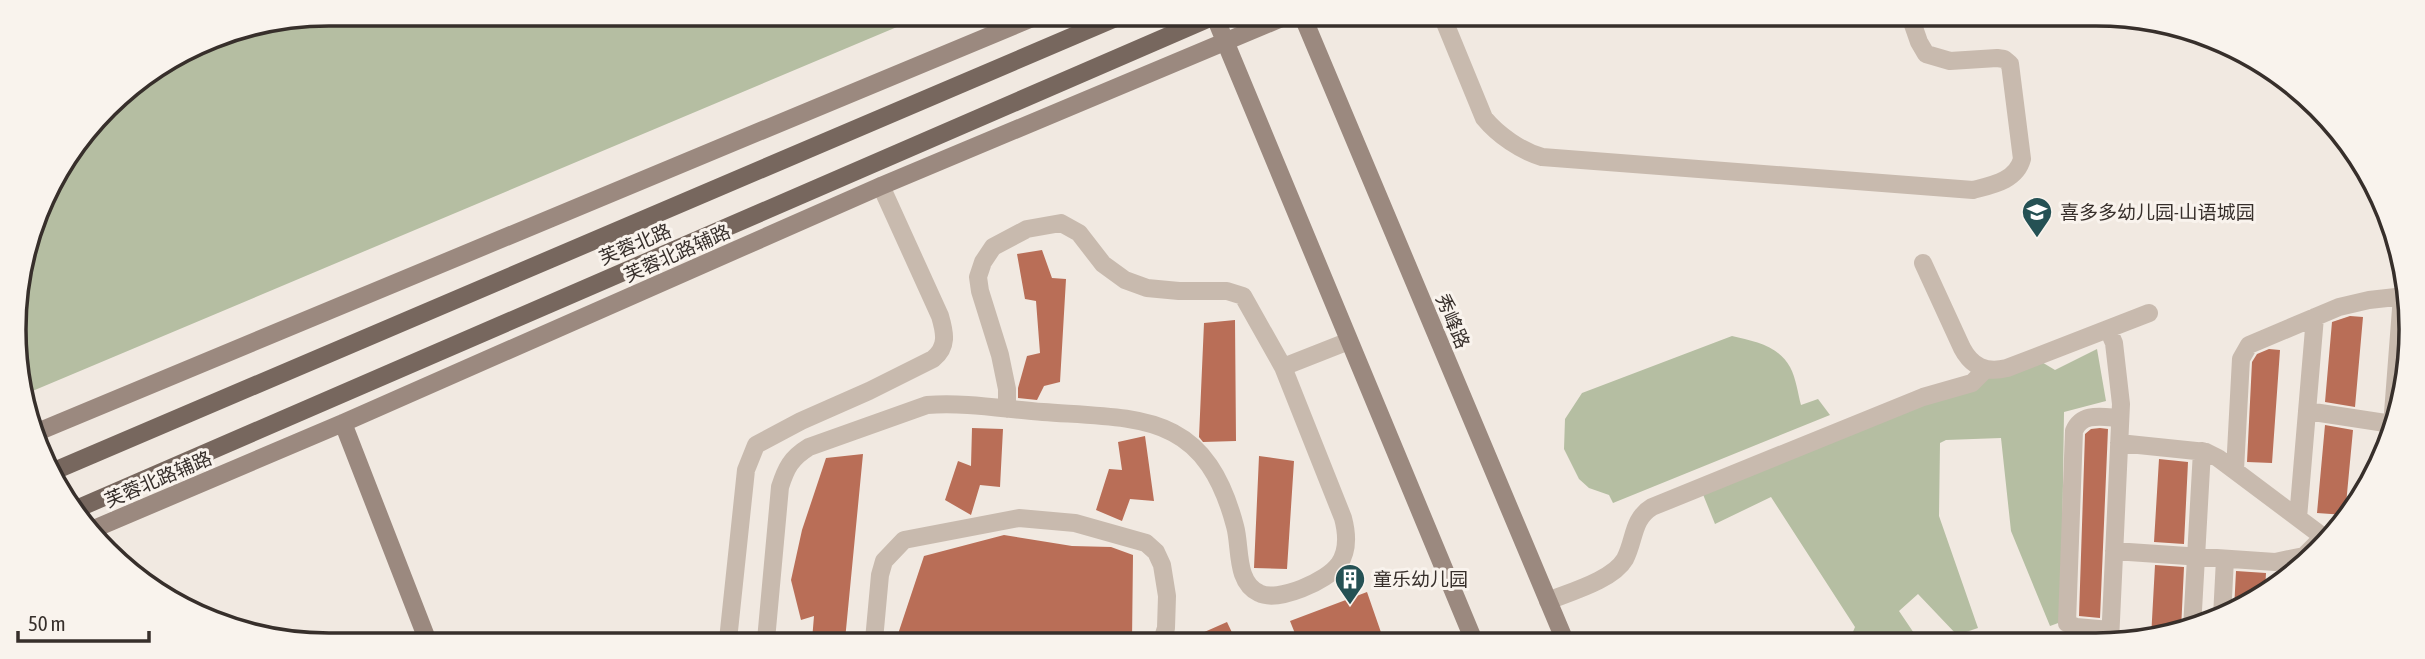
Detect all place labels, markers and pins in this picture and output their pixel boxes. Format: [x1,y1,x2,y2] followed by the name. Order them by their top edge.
[2020,195,2054,239] school or university icon: 喜多多幼儿园-山语城园
[2060,201,2255,223] place label: 喜多多幼儿园-山语城园
[1333,562,1367,606] building icon: 童乐幼儿园
[1373,568,1468,590] place label: 童乐幼儿园

